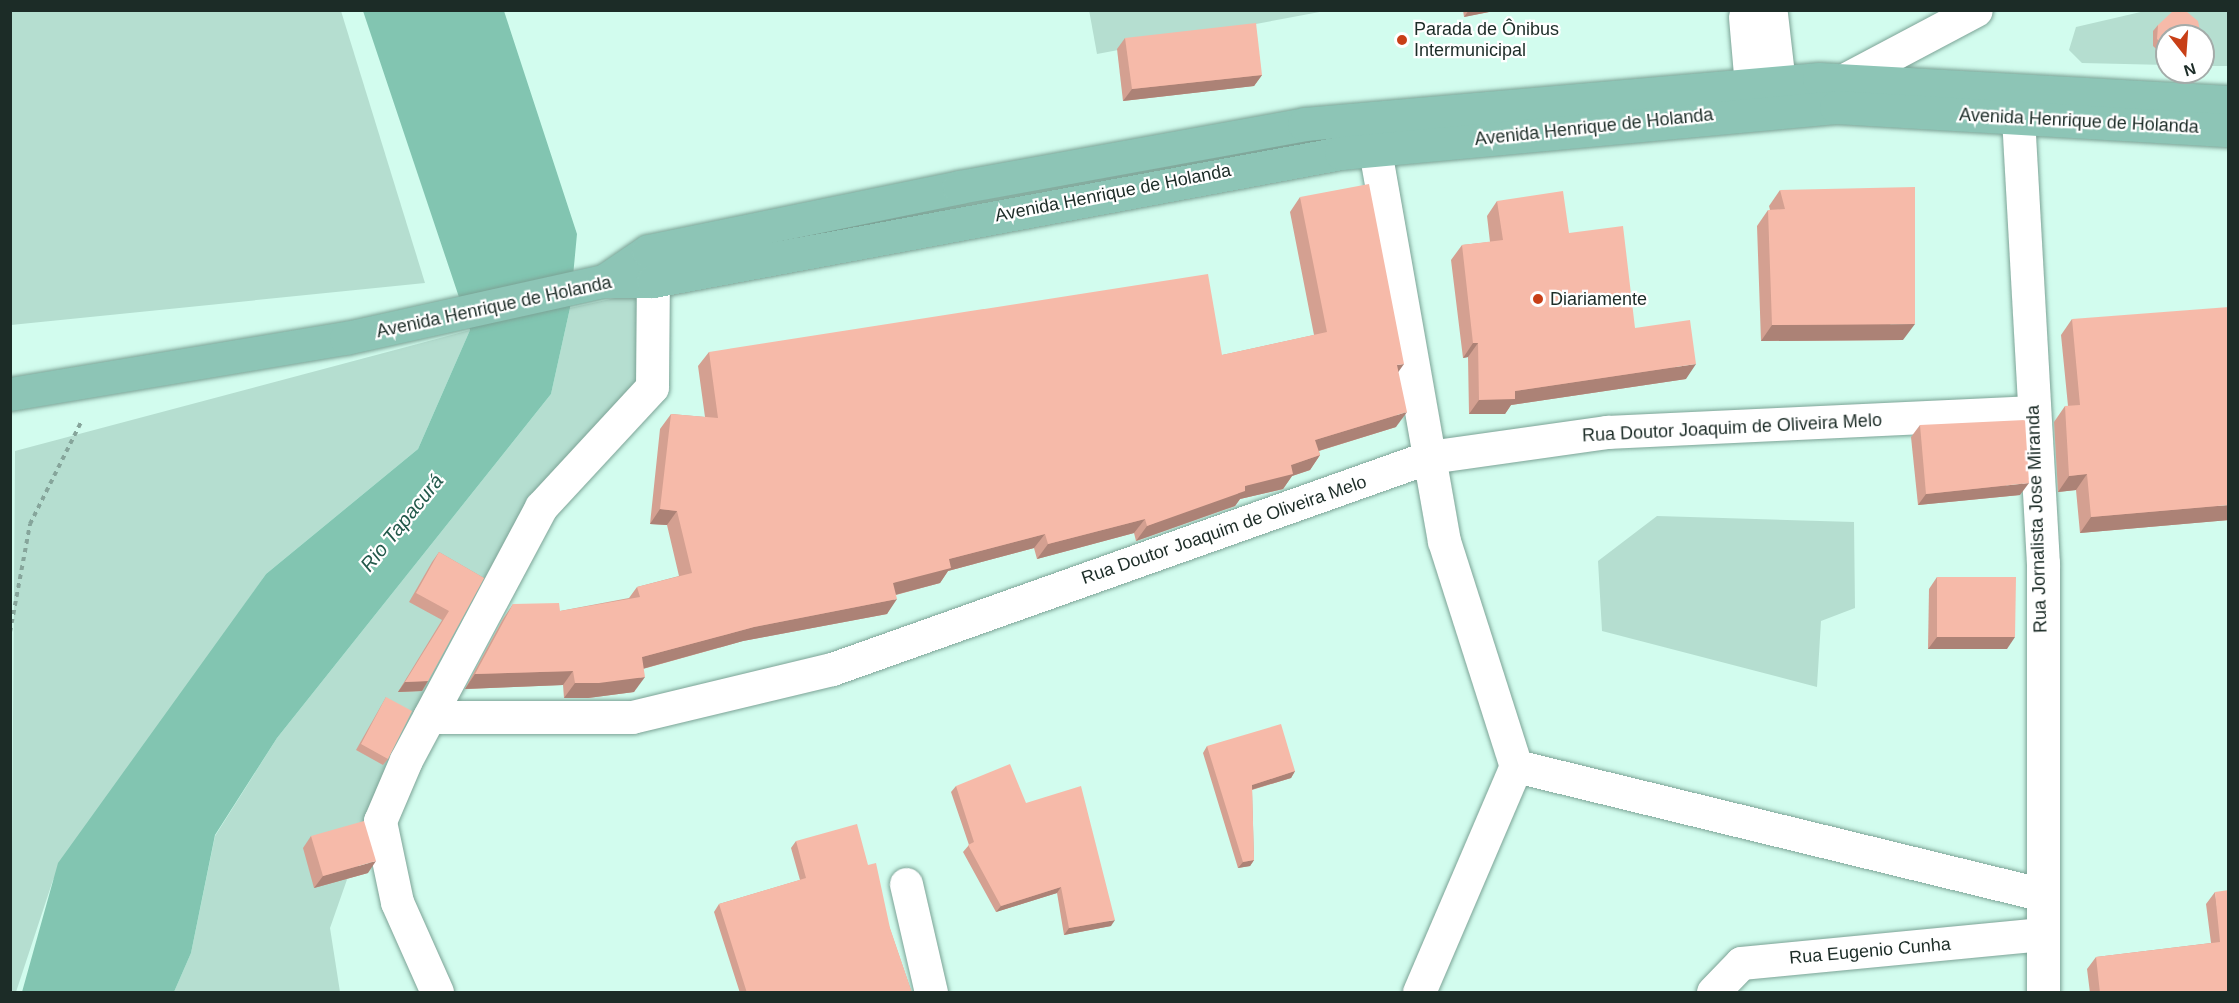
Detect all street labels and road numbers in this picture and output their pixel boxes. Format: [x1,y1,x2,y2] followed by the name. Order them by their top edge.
[1474,104,1714,150] street label: Avenida Henrique de Holanda
[1959,104,2199,138] street label: Avenida Henrique de Holanda
[993,160,1233,226] street label: Avenida Henrique de Holanda
[374,272,614,342] street label: Avenida Henrique de Holanda
[2022,405,2052,633] street label: Rua Jornalista Jose Miranda
[1582,409,1882,447] street label: Rua Doutor Joaquim de Oliveira Melo
[1079,471,1369,589] street label: Rua Doutor Joaquim de Oliveira Melo
[1788,933,1952,969] street label: Rua Eugenio Cunha

